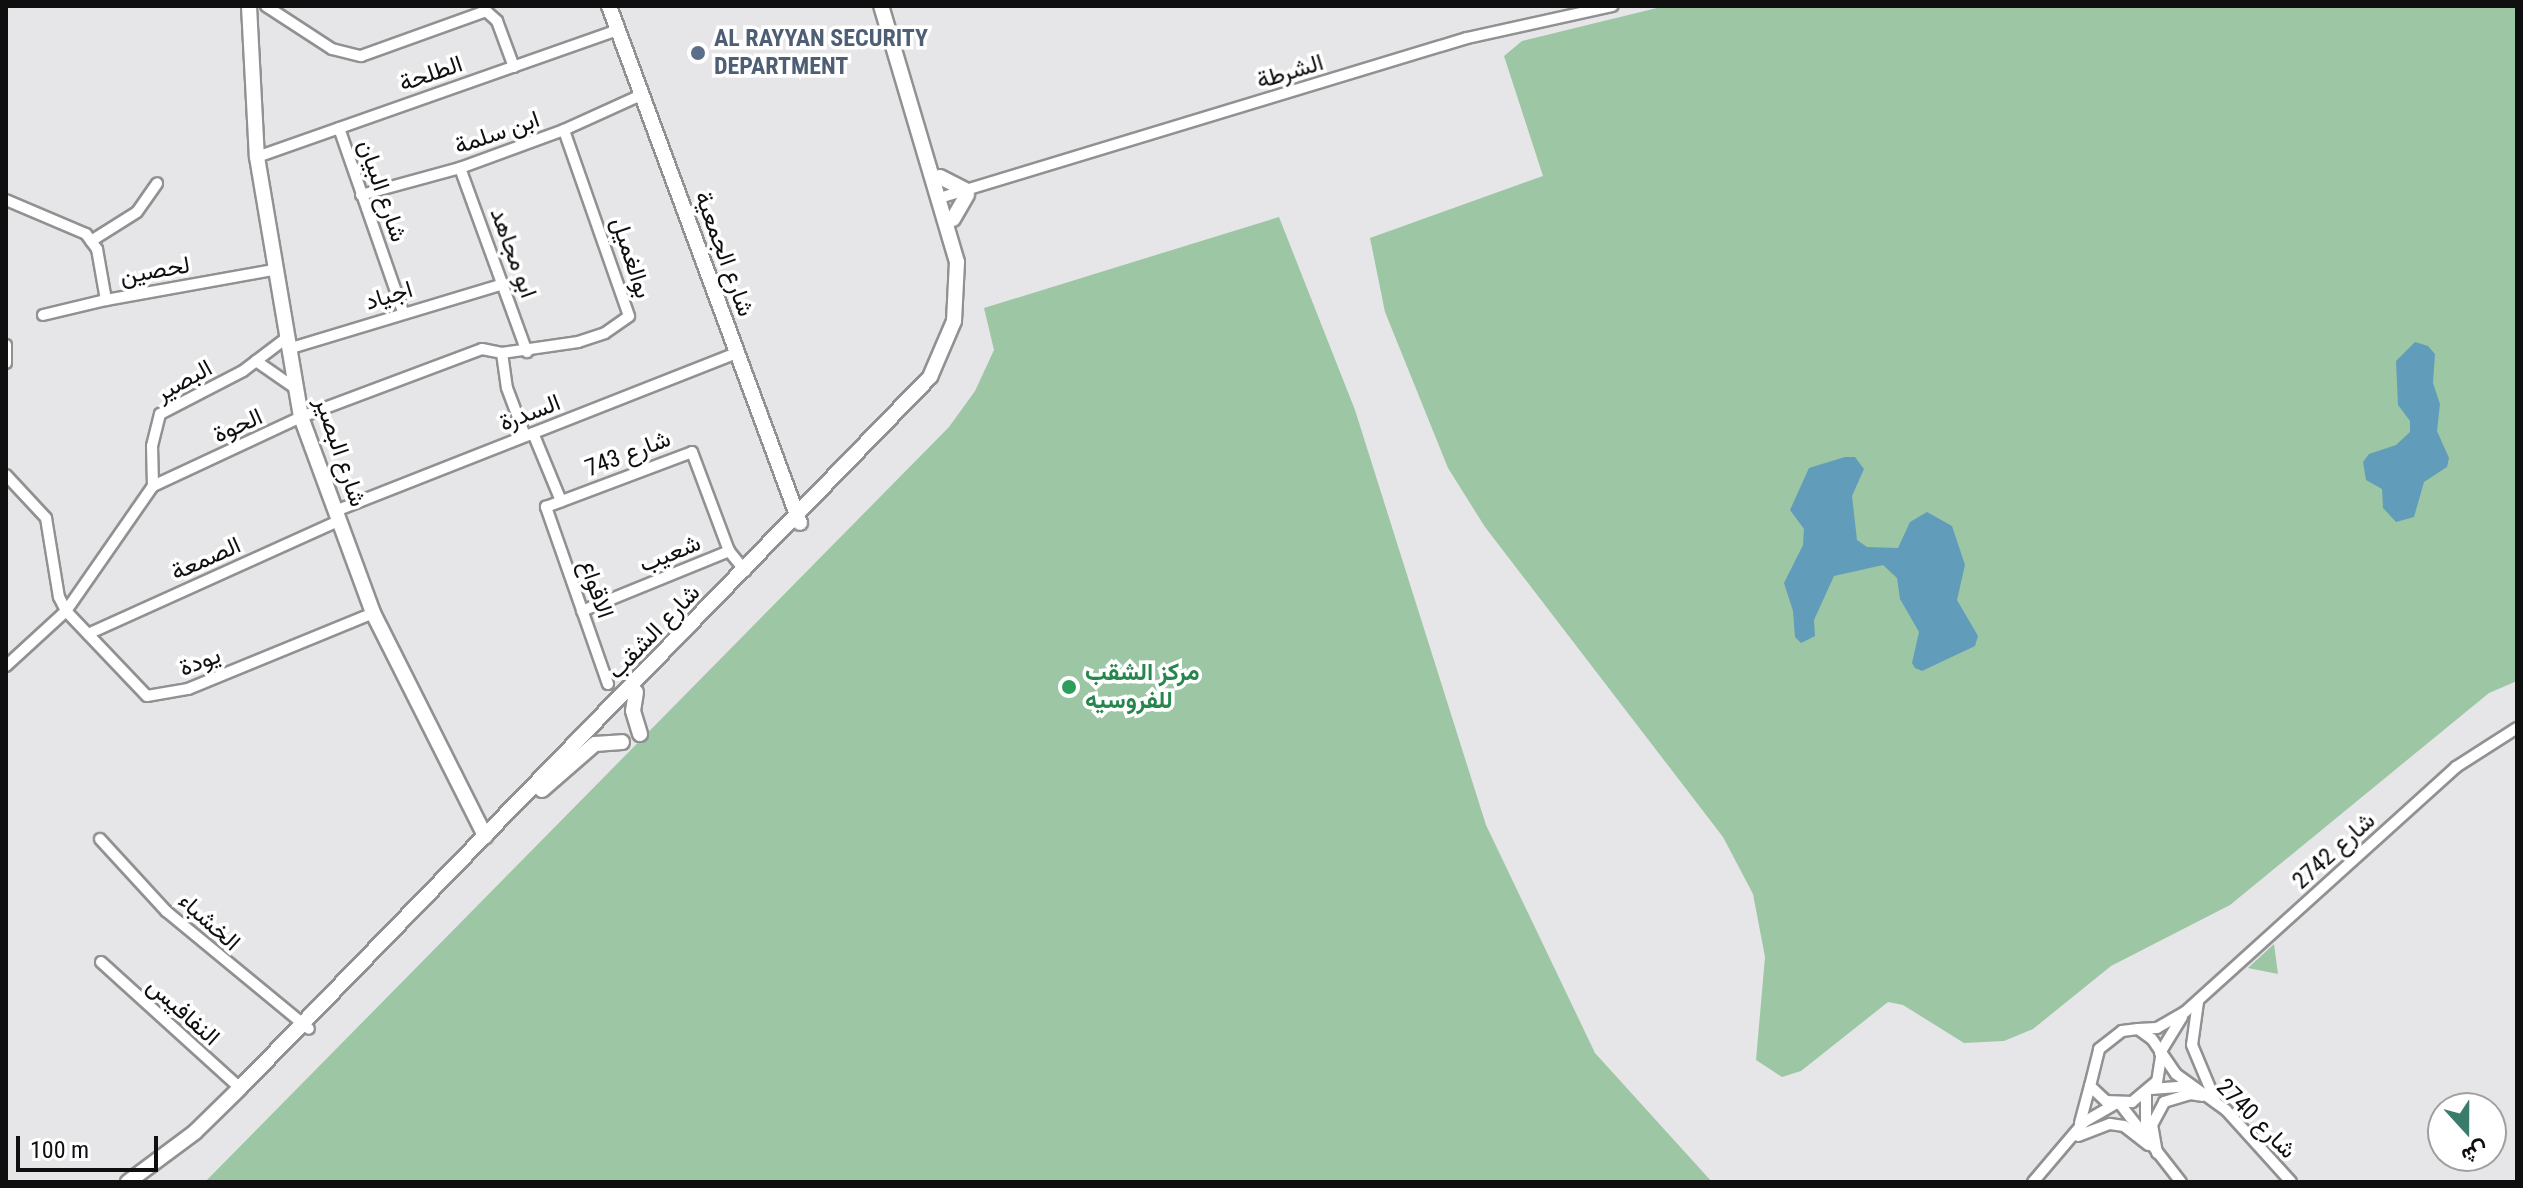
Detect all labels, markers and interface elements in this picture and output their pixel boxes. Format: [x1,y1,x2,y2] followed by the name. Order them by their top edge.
[714,25,928,81] place label: AL RAYYAN SECURITY DEPARTMENT
[689,44,707,62] marker: AL RAYYAN SECURITY DEPARTMENT
[1253,48,1327,96] street label: الشرطة
[396,50,466,98] street label: الطلحة
[451,105,543,161] street label: ابن سلمة
[351,136,413,246] street label: شارع البيان
[688,187,760,321] street label: شارع الجمعية
[483,204,543,302] street label: ابو مجاهد
[604,214,658,302] street label: بوالغميل
[118,251,192,291] street label: لحصين
[362,275,416,317] street label: اجياد
[151,354,217,408] street label: البصير
[495,388,565,438] street label: السدرة
[308,393,372,511] street label: شارع البصير
[209,403,267,449] street label: الحوة
[581,425,675,483] street label: شارع 743
[635,529,705,579] street label: شعيب
[167,531,245,587] street label: الصمعة
[573,556,619,622] street label: الاقواع
[602,579,706,685] street label: شارع الشقب
[175,641,225,683] street label: يودة
[1085,659,1199,715] place label: مركز الشقب للفروسيه
[1060,678,1078,696] marker: مركز الشقب للفروسيه
[2287,806,2381,896] street label: شارع 2742
[172,887,246,957] street label: الخشباء
[141,972,225,1052] street label: النفافيس
[2210,1073,2302,1165] street label: شارع 2740
[2427,1092,2507,1172] north arrow
[20,1120,162,1170] scale bar
[30,1136,89,1164] text: 100 m
[2458,1137,2492,1169] text: ش

